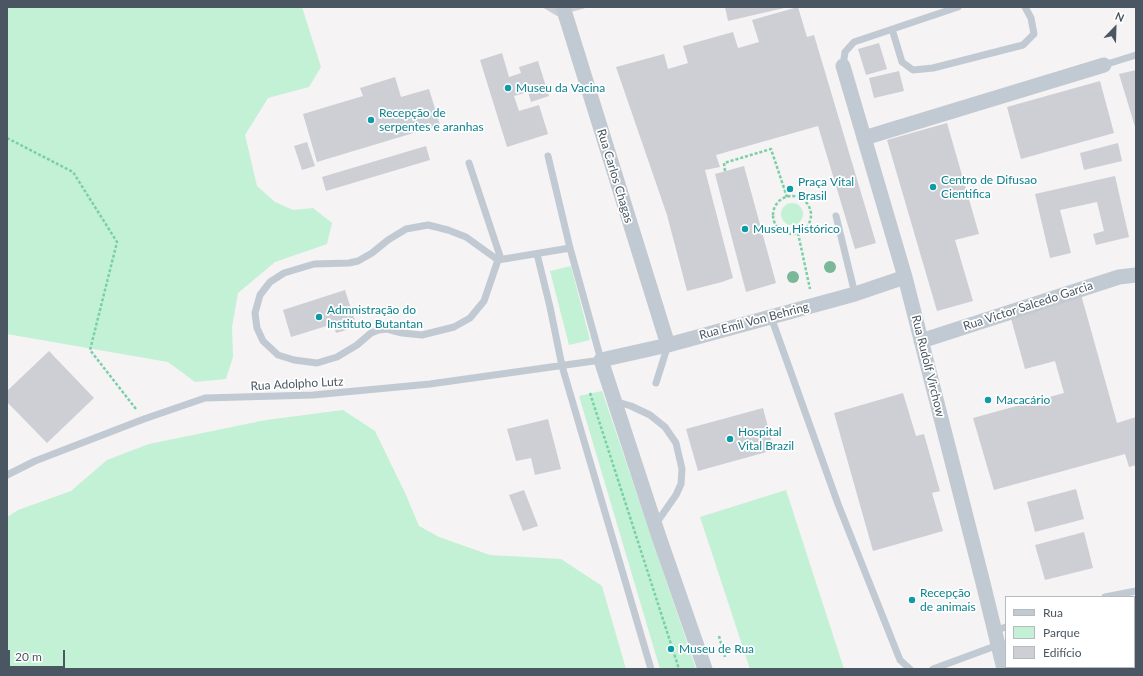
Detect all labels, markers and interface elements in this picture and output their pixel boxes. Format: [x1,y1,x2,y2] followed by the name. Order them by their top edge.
[1095,8,1135,48] north arrow
[1113,9,1126,24] text: N
[516,81,605,95] place label: Museu da Vacina
[503,83,513,93] marker: Museu da Vacina
[379,106,484,134] place label: Recepção de serpentes e aranhas
[366,115,376,125] marker: Recepção de serpentes e aranhas
[594,127,636,225] street label: Rua Carlos Chagas
[941,173,1037,201] place label: Centro de Difusao Cientifica
[798,175,854,203] place label: Praça Vital Brasil
[928,182,938,192] marker: Centro de Difusao Cientifica
[785,184,795,194] marker: Praça Vital Brasil
[753,222,840,236] place label: Museu Histórico
[740,224,750,234] marker: Museu Histórico
[961,278,1095,334] street label: Rua Victor Salcedo Garcia
[698,299,810,343] street label: Rua Emil Von Behring
[327,303,423,331] place label: Admnistração do Instituto Butantan
[314,312,324,322] marker: Admnistração do Instituto Butantan
[908,314,948,418] street label: Rua Rudolf Virchow
[250,374,344,394] street label: Rua Adolpho Lutz
[996,393,1050,407] place label: Macacário
[983,395,993,405] marker: Macacário
[738,425,794,453] place label: Hospital Vital Brazil
[725,434,735,444] marker: Hospital Vital Brazil
[920,586,976,614] place label: Recepção de animais
[907,595,917,605] marker: Recepção de animais
[1005,596,1135,668] legend
[1043,605,1063,620] text: Rua
[1043,625,1080,640] text: Parque
[10,642,67,668] scale bar
[679,642,754,656] place label: Museu de Rua
[666,644,676,654] marker: Museu de Rua
[1043,645,1082,660] text: Edifício
[15,649,42,664] text: 20 m

